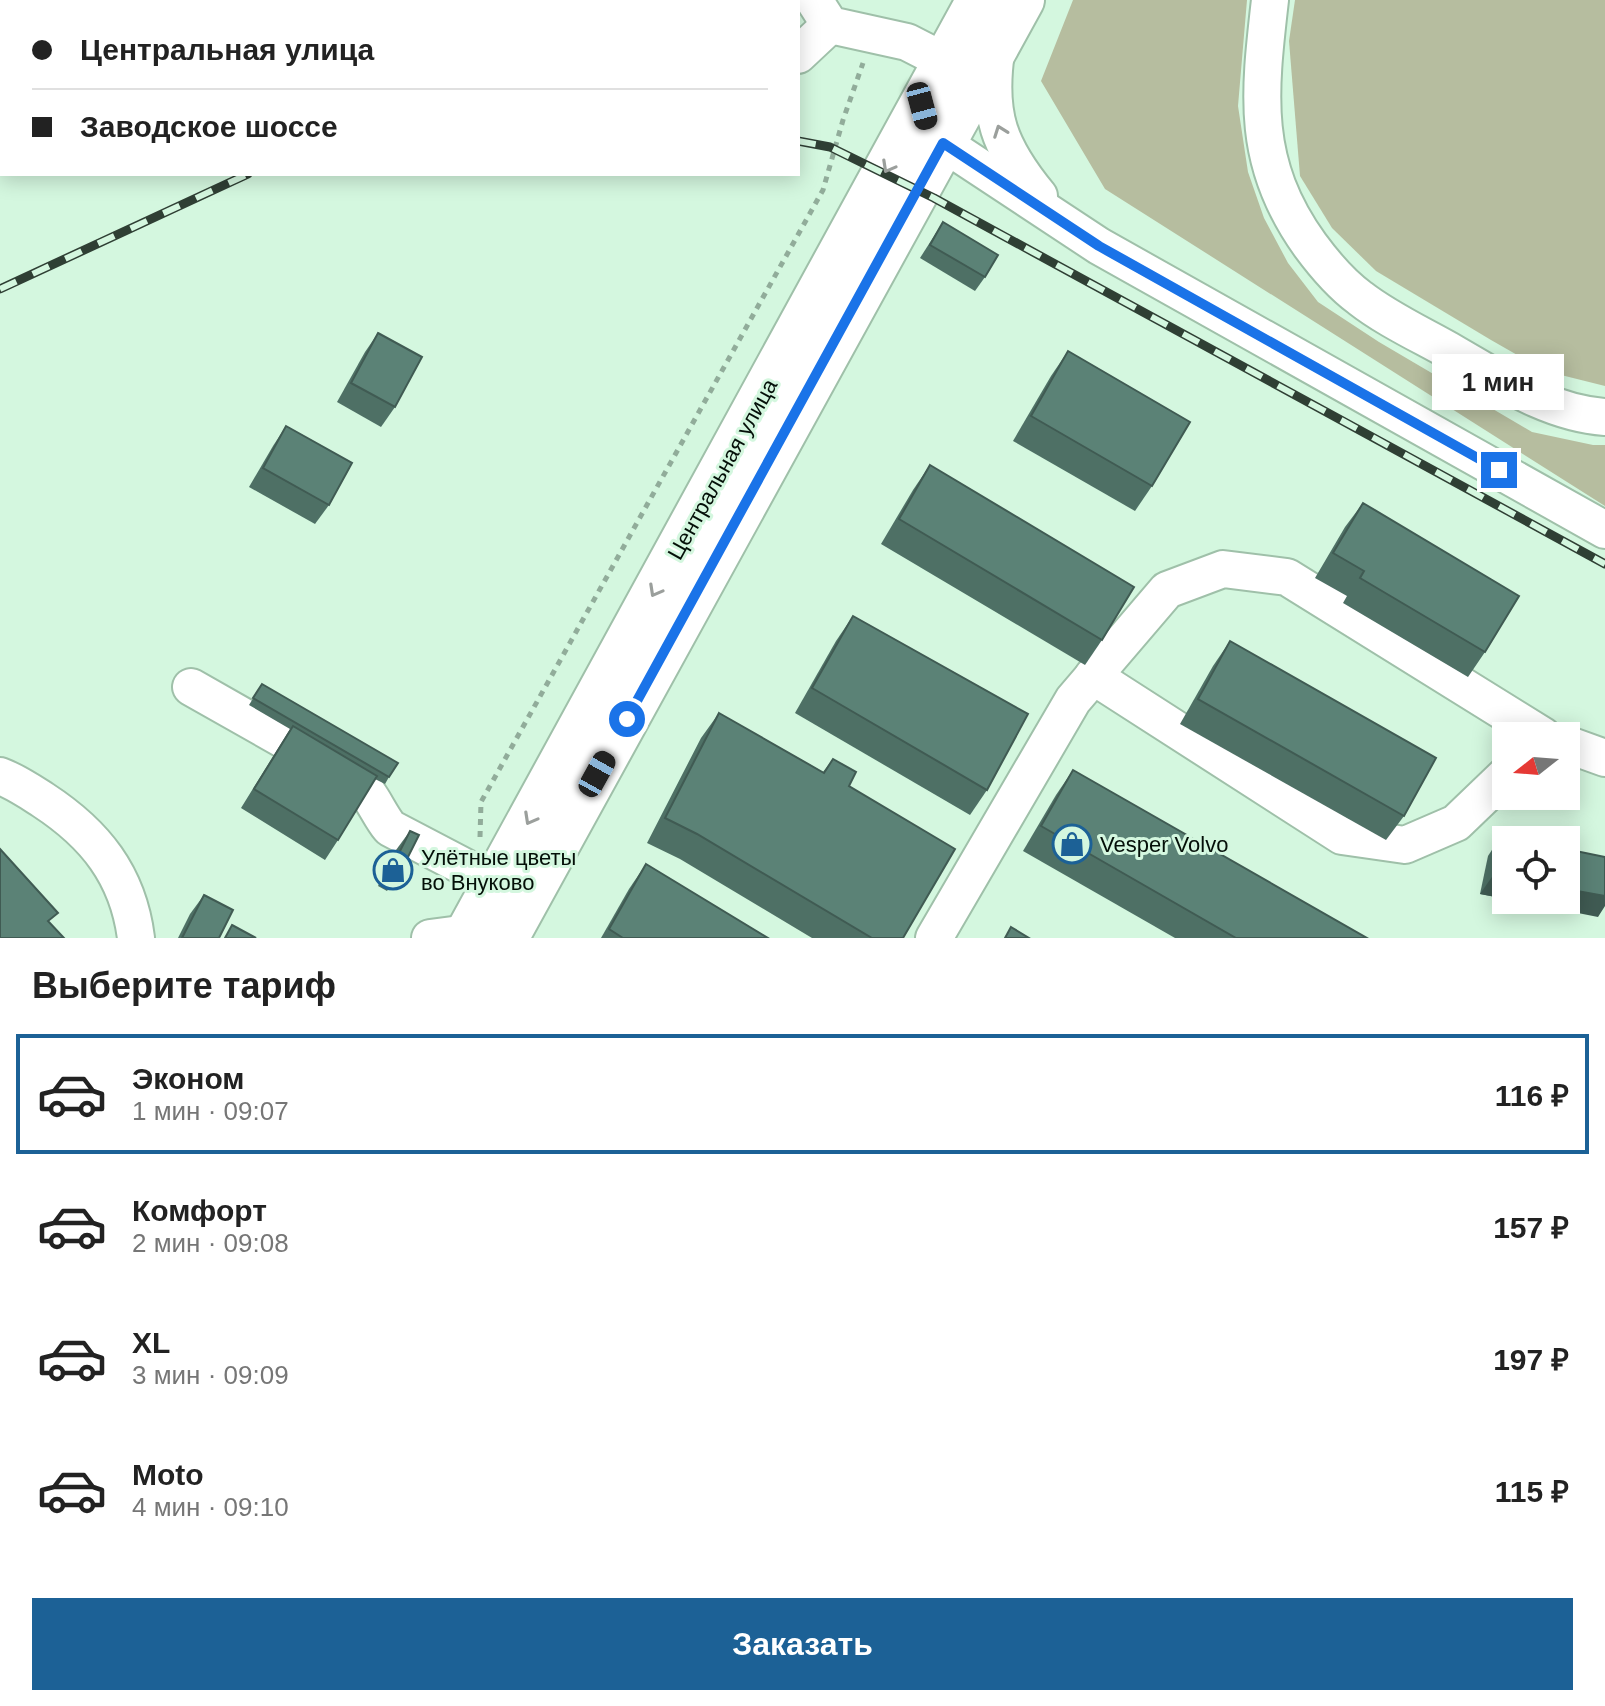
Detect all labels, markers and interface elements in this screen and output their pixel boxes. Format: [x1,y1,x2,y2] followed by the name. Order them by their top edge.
[80,33,374,66] text: Центральная улица
[904,80,940,132] car
[80,110,338,143] text: Заводское шоссе
[994,125,1010,139] one-way arrow
[882,158,898,172] one-way arrow
[1433,354,1565,410] callout: 1 мин
[1462,367,1534,397] text: 1 мин
[662,374,783,564] street label: Центральная улица
[1481,452,1517,488] route end
[650,583,665,597] one-way arrow
[609,701,645,737] route start
[1492,722,1580,810] north arrow
[1492,722,1580,914] map controls
[575,747,619,801] car
[524,810,540,825] one-way arrow
[1051,823,1093,865] shop icon: Vesper Volvo
[1492,826,1580,914] button: locate
[1100,832,1228,857] place label: Vesper Volvo
[421,845,576,895] place label: Улётные цветы во Внуково
[372,849,414,891] shop icon: Улётные цветы во Внуково
[32,965,336,1006] text: Выберите тариф
[36,1058,108,1130] icon: car
[132,1062,245,1095] text: Эконом
[1495,1079,1569,1112] text: 116 ₽
[132,1096,289,1126] text: 1 мин · 09:07
[36,1190,108,1262] icon: car
[132,1194,267,1227] text: Комфорт
[1493,1211,1569,1244] text: 157 ₽
[132,1228,289,1258] text: 2 мин · 09:08
[36,1322,108,1394] icon: car
[132,1326,170,1359] text: XL
[1493,1343,1569,1376] text: 197 ₽
[132,1360,289,1390] text: 3 мин · 09:09
[36,1454,108,1526] icon: car
[132,1458,204,1491] text: Moto
[1495,1475,1569,1508] text: 115 ₽
[132,1492,289,1522] text: 4 мин · 09:10
[32,1598,1573,1690] button: Заказать

